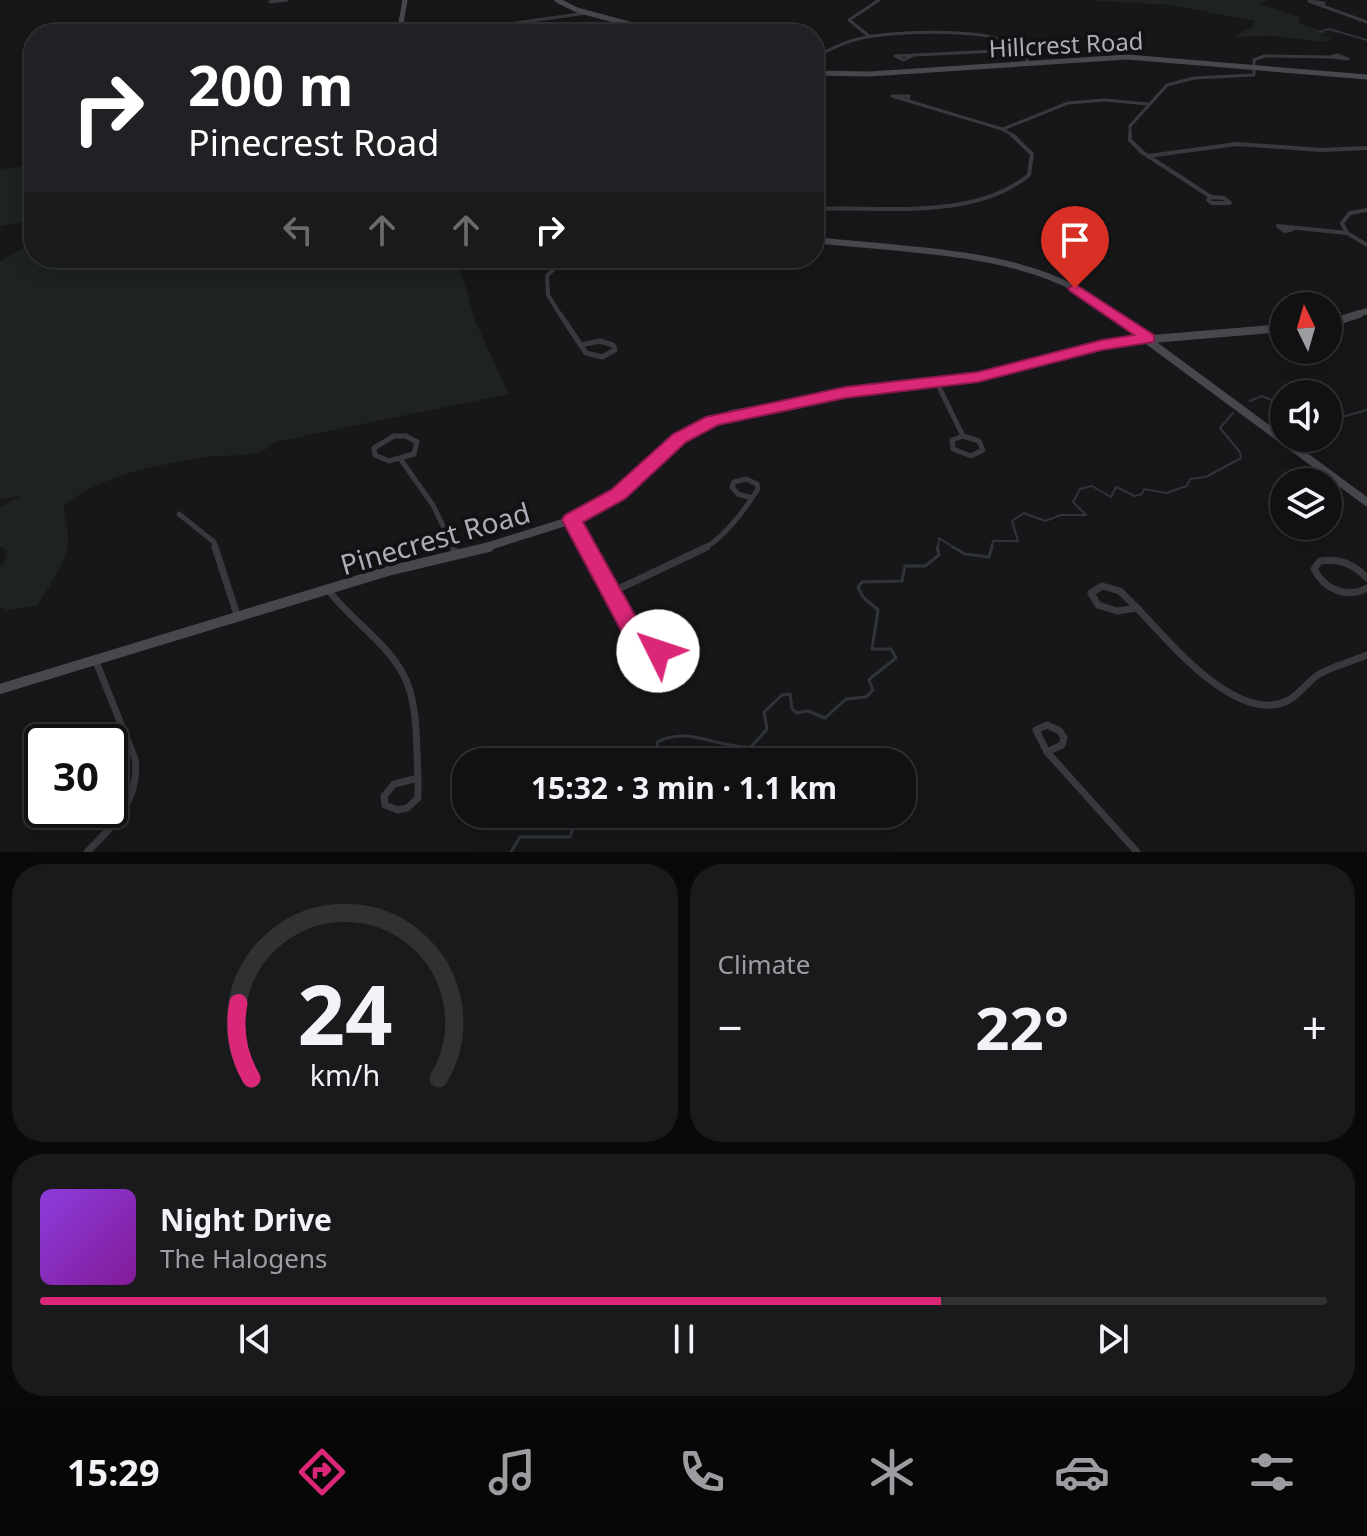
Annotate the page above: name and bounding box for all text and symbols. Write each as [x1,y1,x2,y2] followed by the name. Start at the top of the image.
[988,23,1144,65] street label: Hillcrest Road
[188,46,353,122] text: 200 m
[56,56,160,160] icon: right
[188,118,439,167] text: Pinecrest Road
[1041,206,1109,288] pin
[276,208,320,252] icon: left
[360,208,404,252] icon: ahead
[444,208,488,252] icon: ahead
[528,208,572,252] icon: right
[1053,218,1097,262] icon: arrive
[1270,292,1342,364] north arrow
[1270,292,1342,540] map controls
[1270,380,1342,452] button: sound
[1270,468,1342,540] button: layers
[336,493,534,583] street label: Pinecrest Road
[616,609,700,693] position arrow
[24,724,128,828] speed limit sign: 30
[531,767,837,808] text: 15:32 · 3 min · 1.1 km
[718,946,810,982] text: Climate
[297,956,392,1069] text: 24
[975,986,1069,1068] text: 22°
[718,997,743,1057] text: −
[1302,997,1327,1057] text: +
[310,1055,380,1094] text: km/h
[160,1199,332,1240] text: Night Drive
[160,1240,327,1276] text: The Halogens
[233,1317,277,1361] icon: previous
[662,1317,706,1361] icon: pause
[1091,1317,1135,1361] icon: next
[294,1444,350,1500] icon: directions
[484,1444,540,1500] icon: music
[674,1444,730,1500] icon: phone
[864,1444,920,1500] icon: climate
[1054,1444,1110,1500] icon: car
[1244,1444,1300,1500] icon: filters
[67,1448,160,1497] text: 15:29

